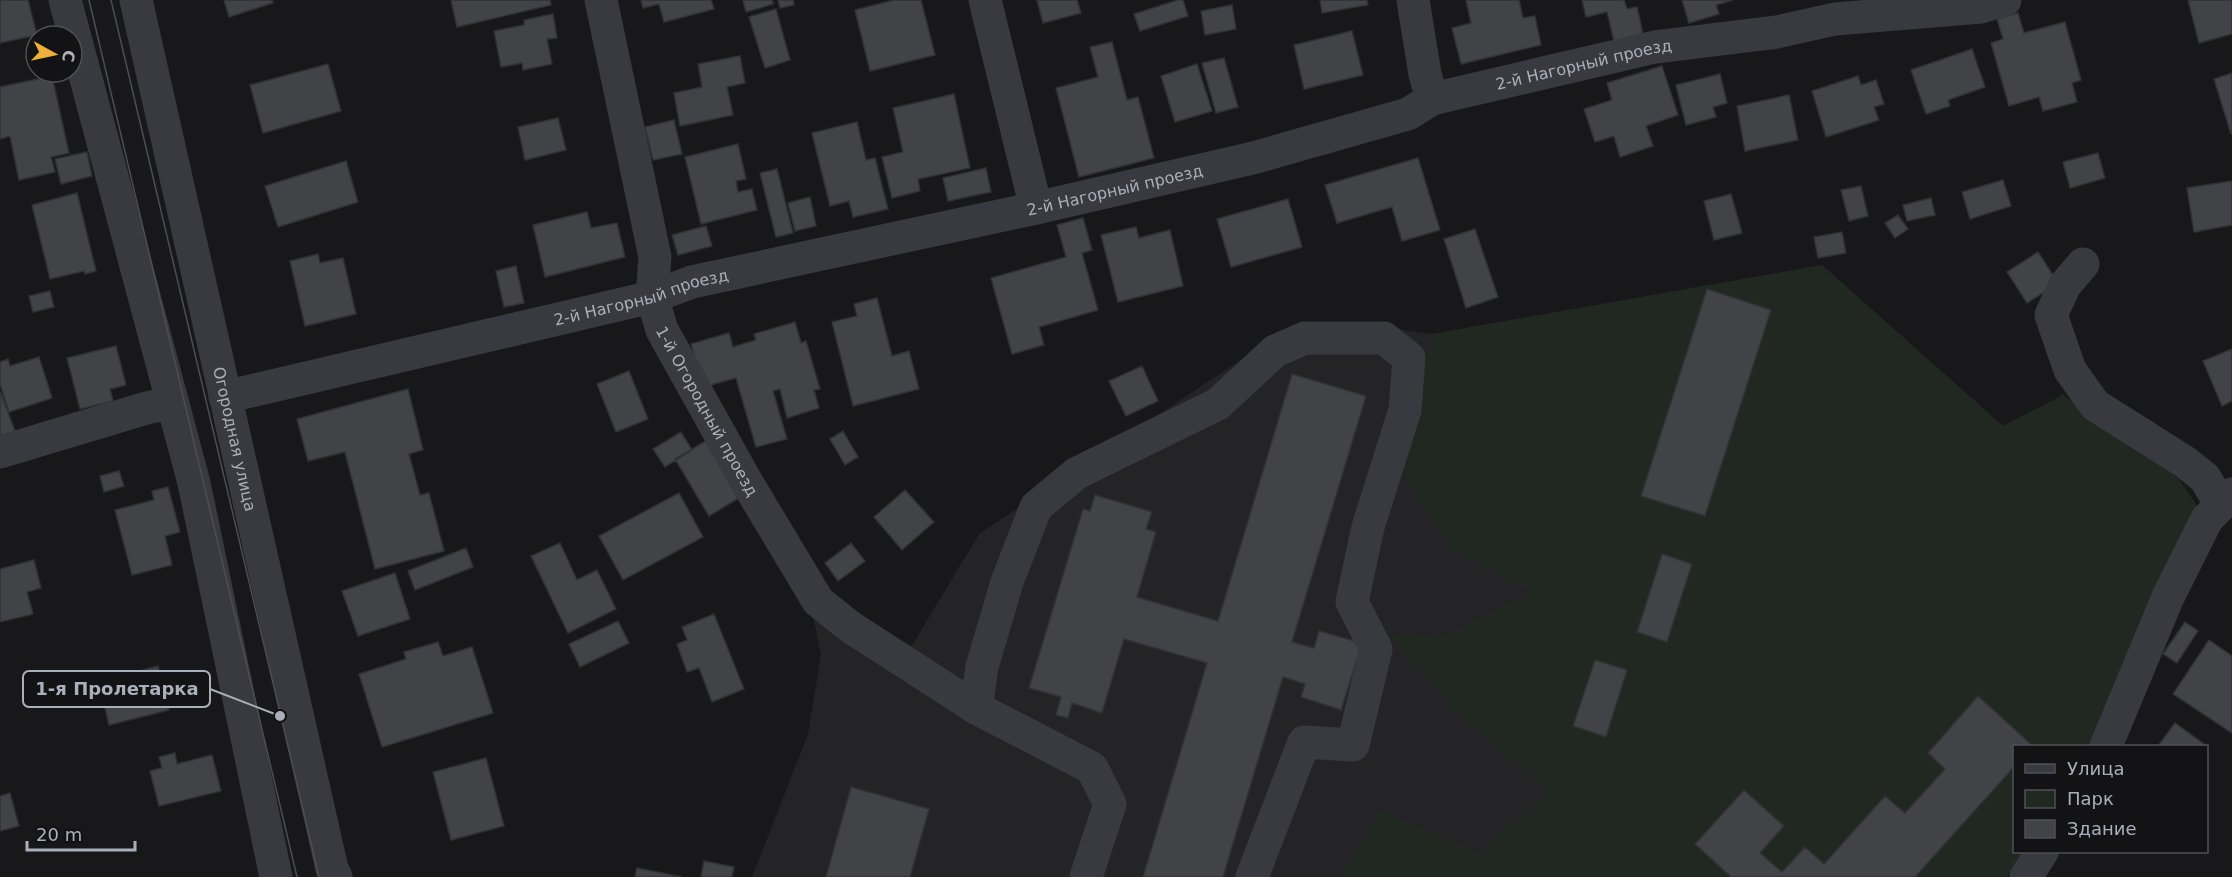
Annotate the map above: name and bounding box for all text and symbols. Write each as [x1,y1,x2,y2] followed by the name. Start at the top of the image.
[24,24,84,84] north arrow
[1494,36,1673,94] street label: 2-й Нагорный проезд
[58,49,79,63] text: С
[1025,161,1205,220] street label: 2-й Нагорный проезд
[552,265,730,330] street label: 2-й Нагорный проезд
[652,323,762,500] street label: 1-й Огородный проезд
[209,365,260,513] street label: Огородная улица
[23,671,210,707] callout: 1-я Пролетарка
[35,678,199,699] text: 1-я Пролетарка
[2013,745,2208,853] legend
[2067,758,2124,779] text: Улица
[2067,788,2114,809] text: Парк
[27,814,135,852] scale bar
[2067,818,2137,839] text: Здание
[36,824,82,845] text: 20 m

